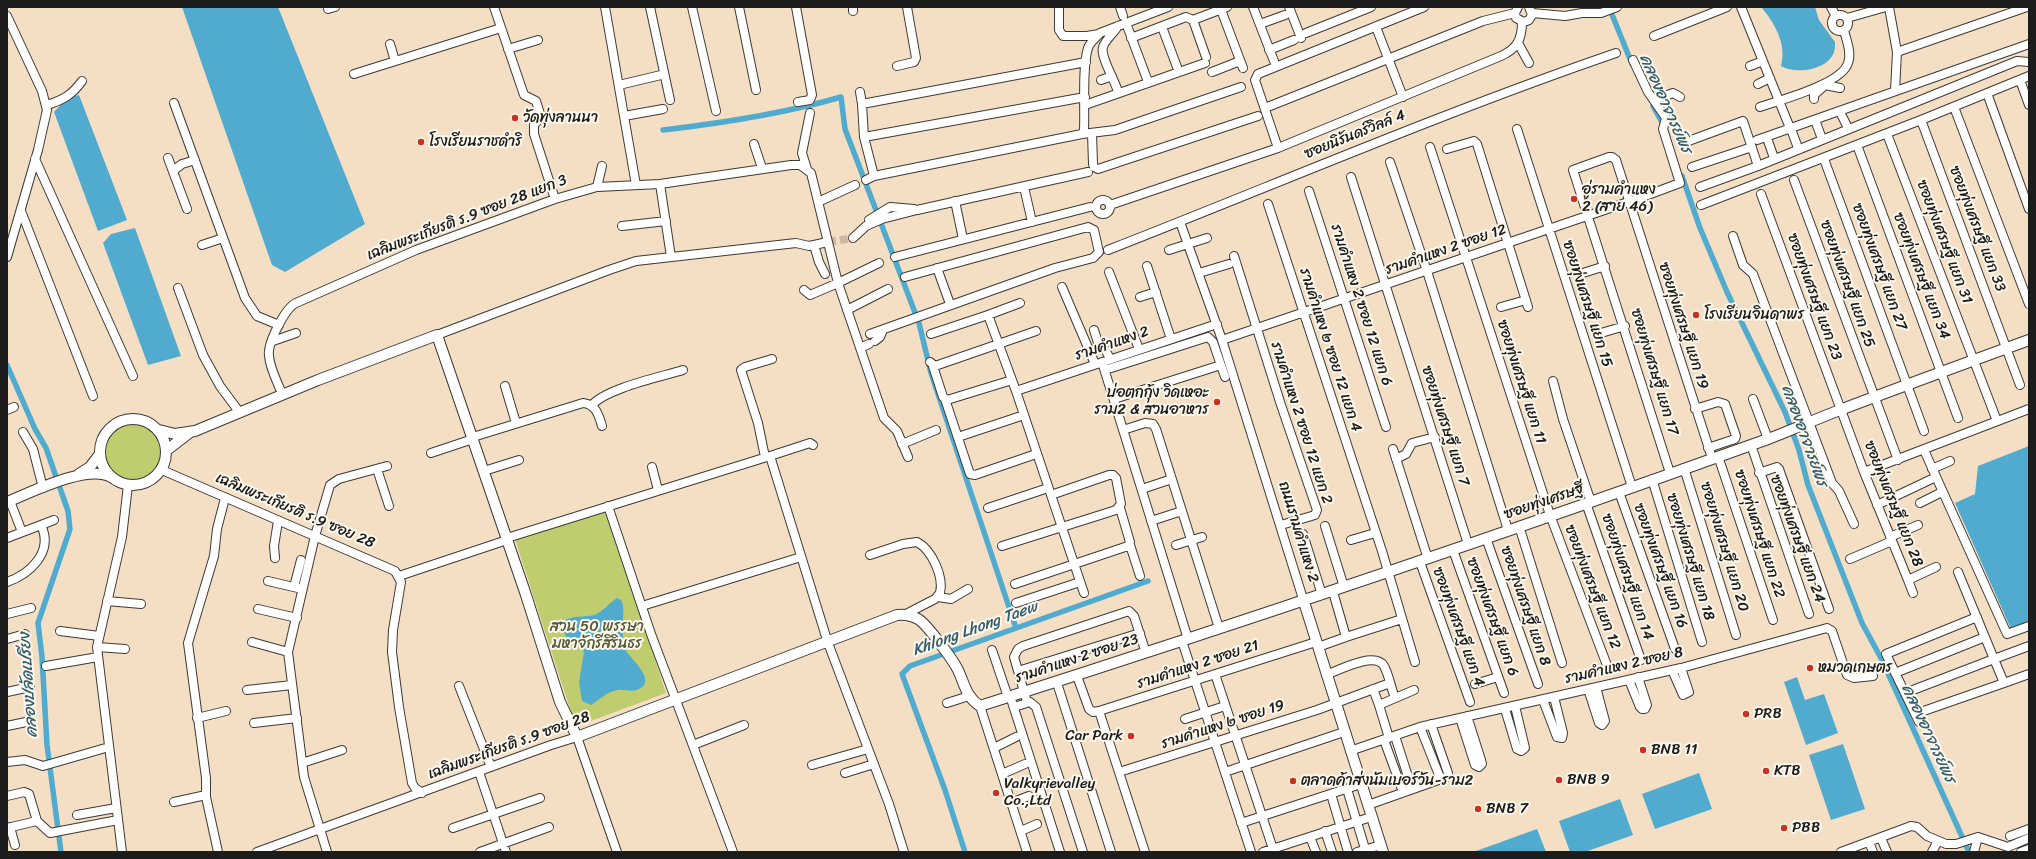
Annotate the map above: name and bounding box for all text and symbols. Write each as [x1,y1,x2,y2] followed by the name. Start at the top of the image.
[1635,51,1695,157] water label: คลองอาจารย์พร
[1302,107,1408,163] street label: ซอยนิรันดร์วิลล์ 4
[523,109,598,127] place label: วัดทุ่งลานนา
[510,113,520,123] marker: วัดทุ่งลานนา
[429,133,522,151] place label: โรงเรียนราชดำริ
[416,137,426,147] marker: โรงเรียนราชดำริ
[1945,164,2009,294] street label: ซอยทุ่งเศรษฐี แยก 33
[364,171,570,265] street label: เฉลิมพระเกียรติ ร.9 ซอย 28 แยก 3
[1912,178,1976,306] street label: ซอยทุ่งเศรษฐี แยก 31
[1582,181,1656,216] place label: อู่รามคำแหง 2 (สาย 46)
[1569,194,1579,204] marker: อู่รามคำแหง 2 (สาย 46)
[1848,201,1910,333] street label: ซอยทุ่งเศรษฐี แยก 27
[1889,210,1953,342] street label: ซอยทุ่งเศรษฐี แยก 34
[1816,218,1878,350] street label: ซอยทุ่งเศรษฐี แยก 25
[1383,221,1509,279] street label: รามคำแหง 2 ซอย 12
[1326,222,1396,388] street label: รามคำแหง 2 ซอย 12 แยก 6
[1783,231,1845,363] street label: ซอยทุ่งเศรษฐี แยก 23
[1558,238,1616,370] street label: ซอยทุ่งเศรษฐี แยก 15
[1654,260,1712,392] street label: ซอยทุ่งเศรษฐี แยก 19
[1295,266,1365,434] street label: รามคำแหง ๒ ซอย 12 แยก 4
[1704,306,1804,324] place label: โรงเรียนจินดาพร
[1626,307,1682,437] street label: ซอยทุ่งเศรษฐี แยก 17
[1691,310,1701,320] marker: โรงเรียนจินดาพร
[1492,318,1550,446] street label: ซอยทุ่งเศรษฐี แยก 11
[1073,323,1151,365] street label: รามคำแหง 2
[1266,340,1336,506] street label: รามคำแหง 2 ซอย 12 แยก 2
[1417,364,1473,488] street label: ซอยทุ่งเศรษฐี แยก 7
[1777,383,1831,489] water label: คลองอาจารย์พร
[1094,384,1209,419] place label: บ่อตกกุ้ง วิดเหอะ ราม2 & สวนอาหาร
[1212,397,1222,407] marker: บ่อตกกุ้ง วิดเหอะ ราม2 & สวนอาหาร
[1860,438,1926,570] street label: ซอยทุ่งเศรษฐี แยก 28
[1730,468,1788,600] street label: ซอยทุ่งเศรษฐี แยก 22
[213,469,377,553] street label: เฉลิมพระเกียรติ ร.9 ซอย 28
[1766,473,1828,605] street label: ซอยทุ่งเศรษฐี แยก 24
[1274,479,1322,585] street label: ถนนรามคำแหง 2
[1502,480,1586,524] street label: ซอยทุ่งเศรษฐี
[1696,480,1752,614] street label: ซอยทุ่งเศรษฐี แยก 20
[1662,491,1718,623] street label: ซอยทุ่งเศรษฐี แยก 18
[1629,501,1691,631] street label: ซอยทุ่งเศรษฐี แยก 16
[1597,512,1657,642] street label: ซอยทุ่งเศรษฐี แยก 14
[1560,522,1624,652] street label: ซอยทุ่งเศรษฐี แยก 12
[1496,544,1554,668] street label: ซอยทุ่งเศรษฐี แยก 8
[1462,555,1522,679] street label: ซอยทุ่งเศรษฐี แยก 6
[1428,565,1488,689] street label: ซอยทุ่งเศรษฐี แยก 4
[910,598,1040,660] water label: Khlong Lhong Taew
[550,618,644,653] park label: สวน 50 พรรษา มหาจักรีสิรินธร
[1013,631,1141,687] street label: รามคำแหง 2 ซอย 23
[16,632,42,738] water label: คลองปลัดเปรียง
[1135,637,1261,693] street label: รามคำแหง 2 ซอย 21
[1563,644,1685,688] street label: รามคำแหง 2 ซอย 8
[1818,659,1892,677] place label: หมวดเกษตร
[1805,663,1815,673] marker: หมวดเกษตร
[1897,682,1959,786] water label: คลองอาจารย์พร
[1159,697,1287,753] street label: รามคำแหง ๒ ซอย 19
[1754,705,1782,723] place label: PRB
[426,708,592,784] street label: เฉลิมพระเกียรติ ร.9 ซอย 28
[1741,709,1751,719] marker: PRB
[1065,727,1123,745] place label: Car Park
[1126,731,1136,741] marker: Car Park
[1651,741,1697,759] place label: BNB 11
[1638,745,1648,755] marker: BNB 11
[1774,762,1801,780] place label: KTB
[1761,766,1771,776] marker: KTB
[1567,771,1610,789] place label: BNB 9
[1301,772,1473,790] place label: ตลาดค้าส่งนัมเบอร์วัน-ราม2
[1004,775,1095,810] place label: Valkyrievalley Co.,Ltd
[1554,775,1564,785] marker: BNB 9
[1288,776,1298,786] marker: ตลาดค้าส่งนัมเบอร์วัน-ราม2
[991,788,1001,798] marker: Valkyrievalley Co.,Ltd
[1486,800,1528,818] place label: BNB 7
[1473,804,1483,814] marker: BNB 7
[1792,819,1820,837] place label: PBB
[1779,823,1789,833] marker: PBB

